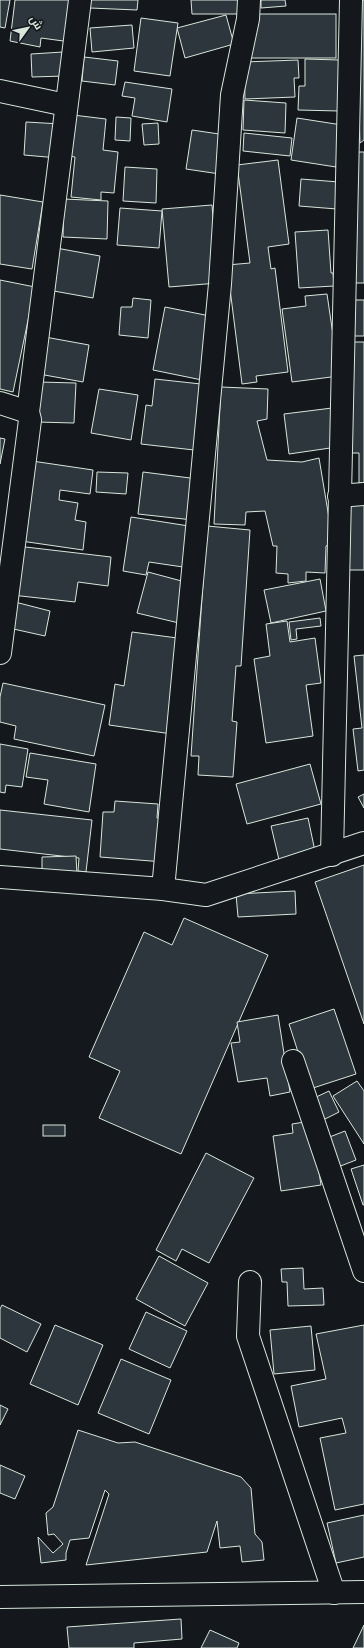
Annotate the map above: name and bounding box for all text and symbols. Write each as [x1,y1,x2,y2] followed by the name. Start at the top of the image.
[8,8,48,48] north arrow
[27,13,46,32] text: ش

